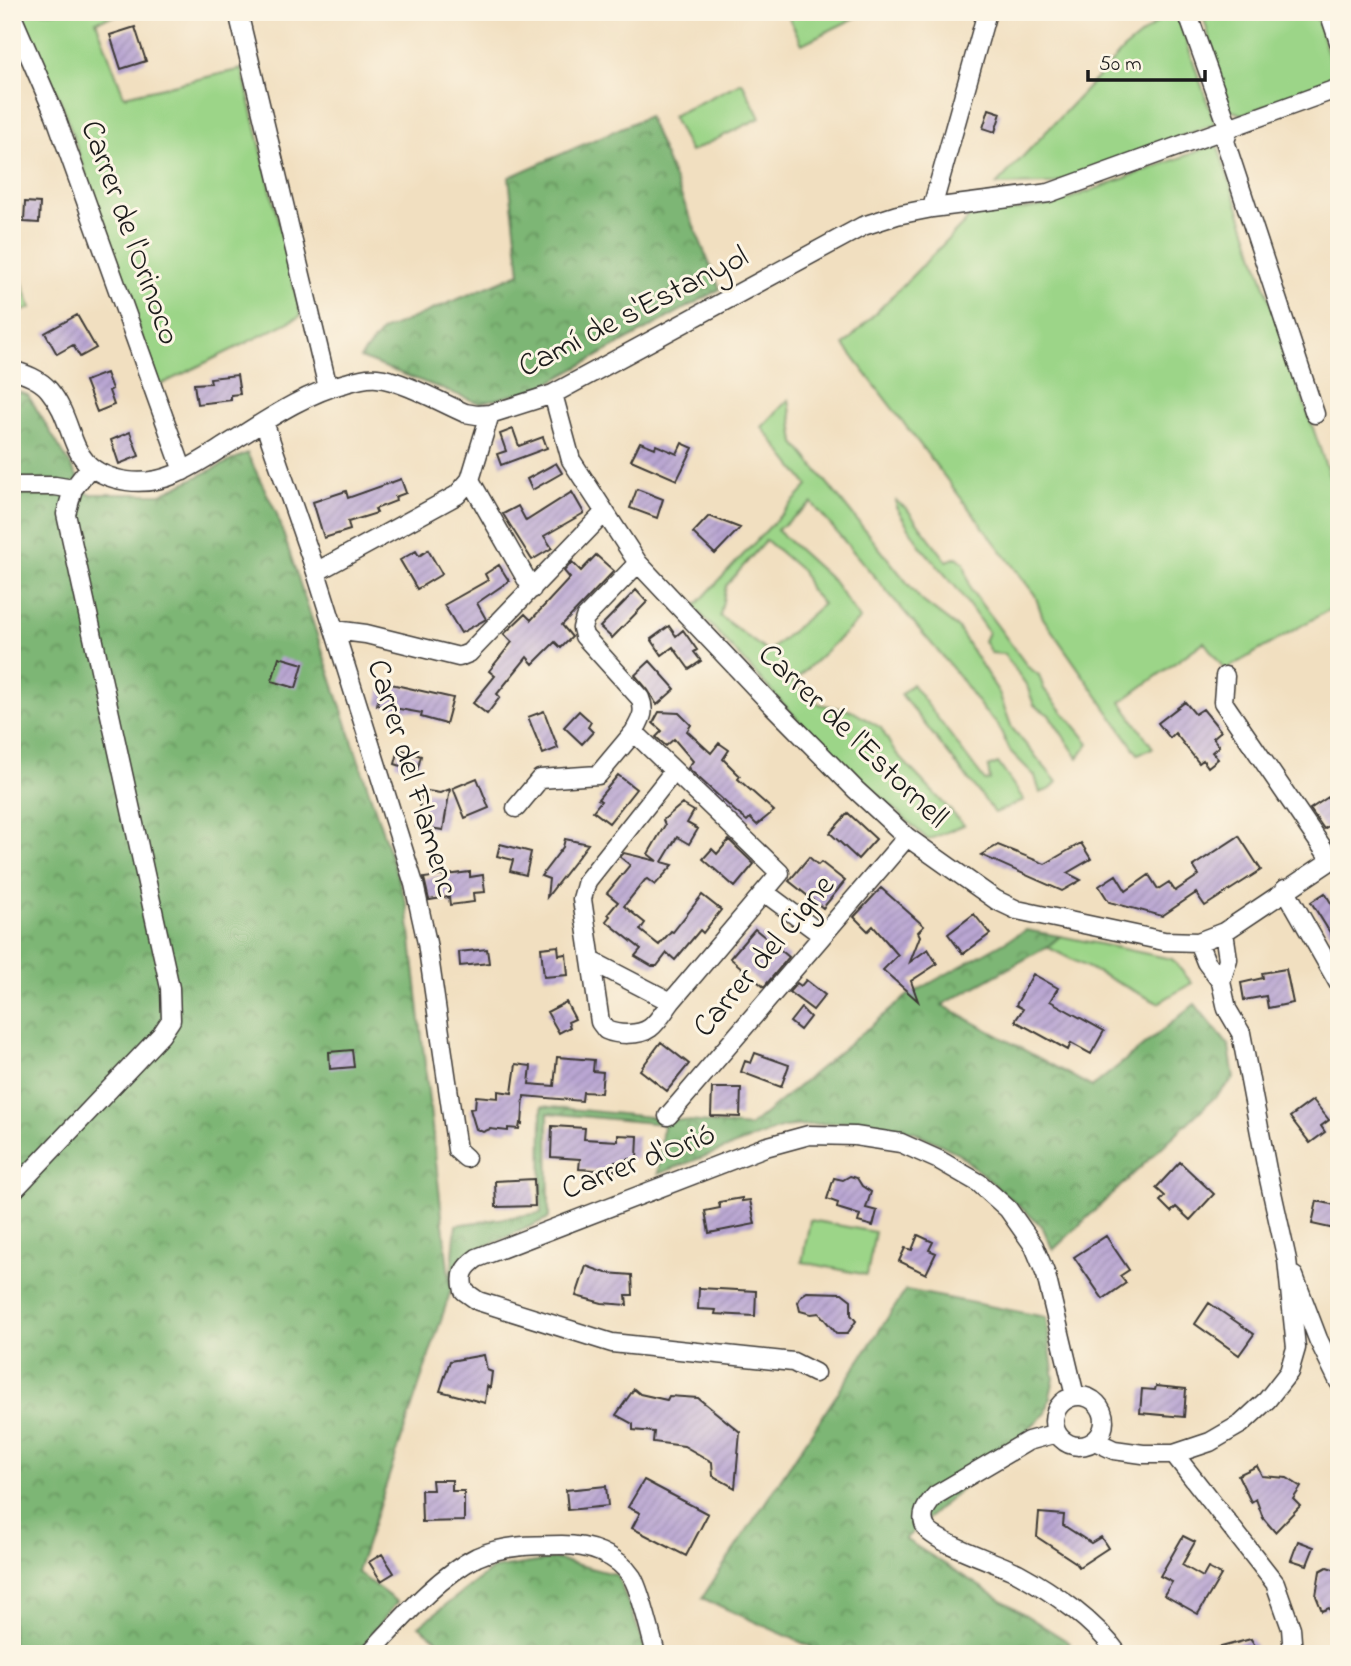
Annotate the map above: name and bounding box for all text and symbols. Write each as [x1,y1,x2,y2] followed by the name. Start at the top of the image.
[1088,38,1206,82] scale bar
[1099,50,1142,80] text: 50 m
[67,114,191,352] street label: Carrer de l'Orinoco
[511,235,757,391] street label: Camí de s'Estanyol
[746,633,958,841] street label: Carrer de l'Estornell
[353,654,470,903] street label: Carrer del Flamenc
[683,865,848,1049] street label: Carrer del Cigne
[555,1112,723,1214] street label: Carrer d'Orió

